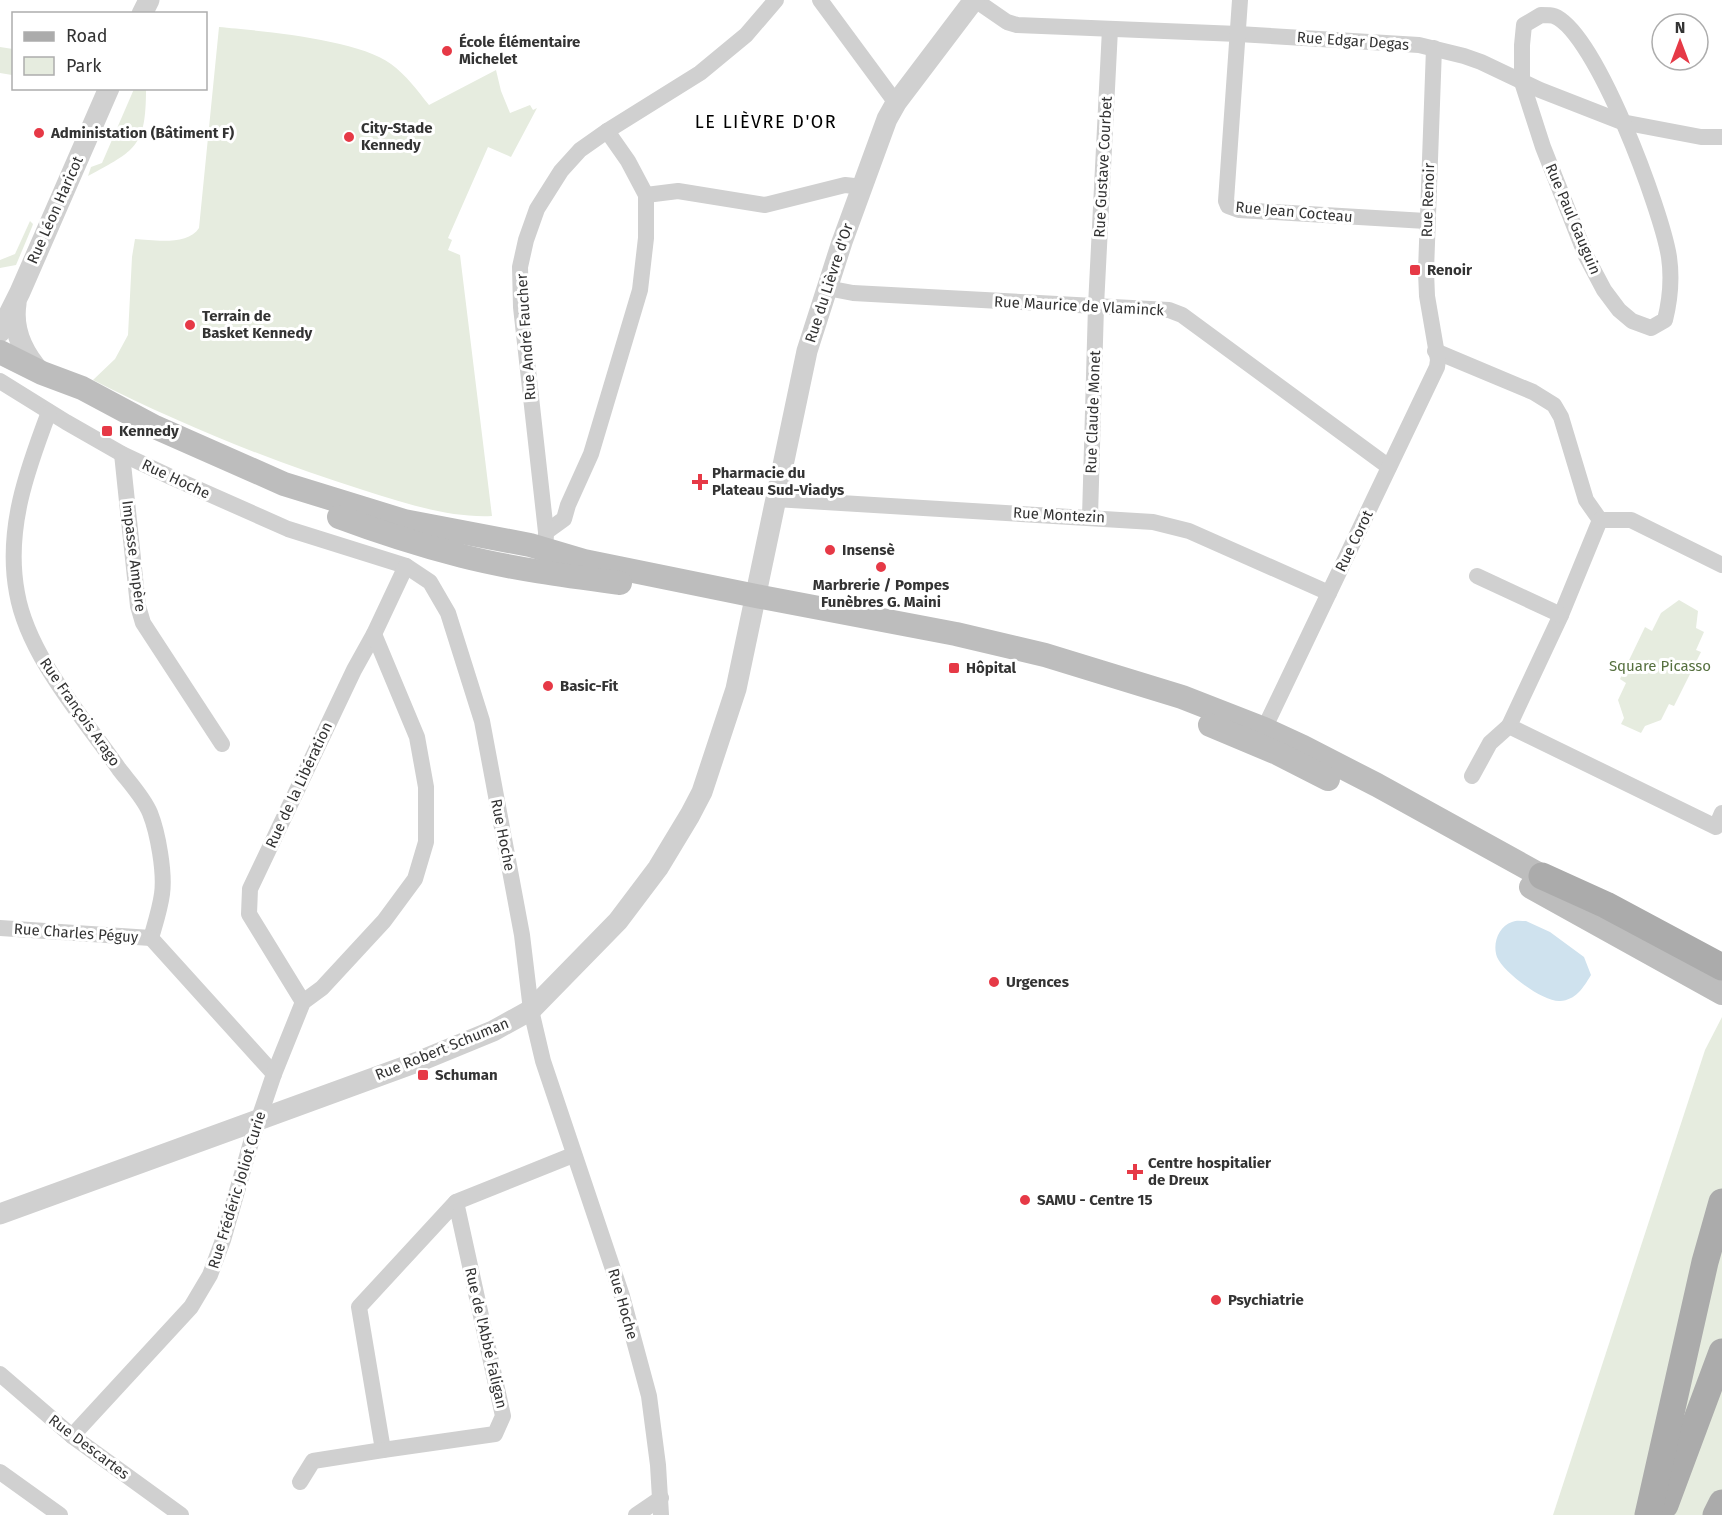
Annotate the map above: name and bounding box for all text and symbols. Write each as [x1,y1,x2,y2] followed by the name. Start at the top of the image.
[12,12,207,90] legend
[1650,12,1710,72] north arrow
[1675,18,1685,37] text: N
[66,25,108,47] text: Road
[1296,28,1410,54] street label: Rue Edgar Degas
[459,33,580,68] place label: École Élémentaire Michelet
[440,44,454,58] marker: École Élémentaire Michelet
[66,55,102,77] text: Park
[1090,95,1116,238] street label: Rue Gustave Courbet
[695,110,837,133] district label: LE LIÈVRE D'OR
[361,119,432,154] place label: City-Stade Kennedy
[50,124,234,142] place label: Administation (Bâtiment F)
[32,126,46,140] marker: Administation (Bâtiment F)
[342,130,356,144] marker: City-Stade Kennedy
[23,153,87,267] street label: Rue Léon Haricot
[1541,161,1605,277] street label: Rue Paul Gauguin
[1418,162,1438,238] street label: Rue Renoir
[1235,198,1353,226] street label: Rue Jean Cocteau
[801,221,857,345] street label: Rue du Lièvre d'Or
[1427,261,1473,279] place label: Renoir
[1408,263,1422,277] marker: Renoir
[513,273,539,401] street label: Rue André Faucher
[994,293,1165,319] street label: Rue Maurice de Vlaminck
[202,307,312,342] place label: Terrain de Basket Kennedy
[183,318,197,332] marker: Terrain de Basket Kennedy
[1082,349,1104,474] street label: Rue Claude Monet
[119,422,179,440] place label: Kennedy
[100,424,114,438] marker: Kennedy
[139,455,213,503] street label: Rue Hoche
[712,464,844,499] place label: Pharmacie du Plateau Sud-Viadys
[693,475,707,489] marker: Pharmacie du Plateau Sud-Viadys
[118,499,150,613] street label: Impasse Ampère
[1013,504,1105,526] street label: Rue Montezin
[1331,507,1377,575] street label: Rue Corot
[842,541,895,559] place label: Insensè
[823,543,837,557] marker: Insensè
[874,560,888,574] marker: Marbrerie / Pompes Funèbres G. Maini
[813,576,949,611] place label: Marbrerie / Pompes Funèbres G. Maini
[36,654,124,770] street label: Rue François Arago
[1609,657,1711,675] park label: Square Picasso
[966,659,1017,677] place label: Hôpital
[947,661,961,675] marker: Hôpital
[560,677,619,695] place label: Basic-Fit
[541,679,555,693] marker: Basic-Fit
[262,719,336,851] street label: Rue de la Libération
[487,797,519,873] street label: Rue Hoche
[13,920,139,946] street label: Rue Charles Péguy
[1006,973,1069,991] place label: Urgences
[987,975,1001,989] marker: Urgences
[373,1014,511,1084] street label: Rue Robert Schuman
[435,1066,498,1084] place label: Schuman
[416,1068,430,1082] marker: Schuman
[204,1109,270,1271] street label: Rue Frédéric Joliot Curie
[1148,1154,1272,1189] place label: Centre hospitalier de Dreux
[1126,1163,1144,1181] marker: Centre hospitalier de Dreux
[1037,1191,1153,1209] place label: SAMU - Centre 15
[1018,1193,1032,1207] marker: SAMU - Centre 15
[461,1266,511,1410] street label: Rue de l'Abbé Faligan
[604,1266,642,1342] street label: Rue Hoche
[1228,1291,1304,1309] place label: Psychiatrie
[1209,1293,1223,1307] marker: Psychiatrie
[45,1411,133,1483] street label: Rue Descartes

